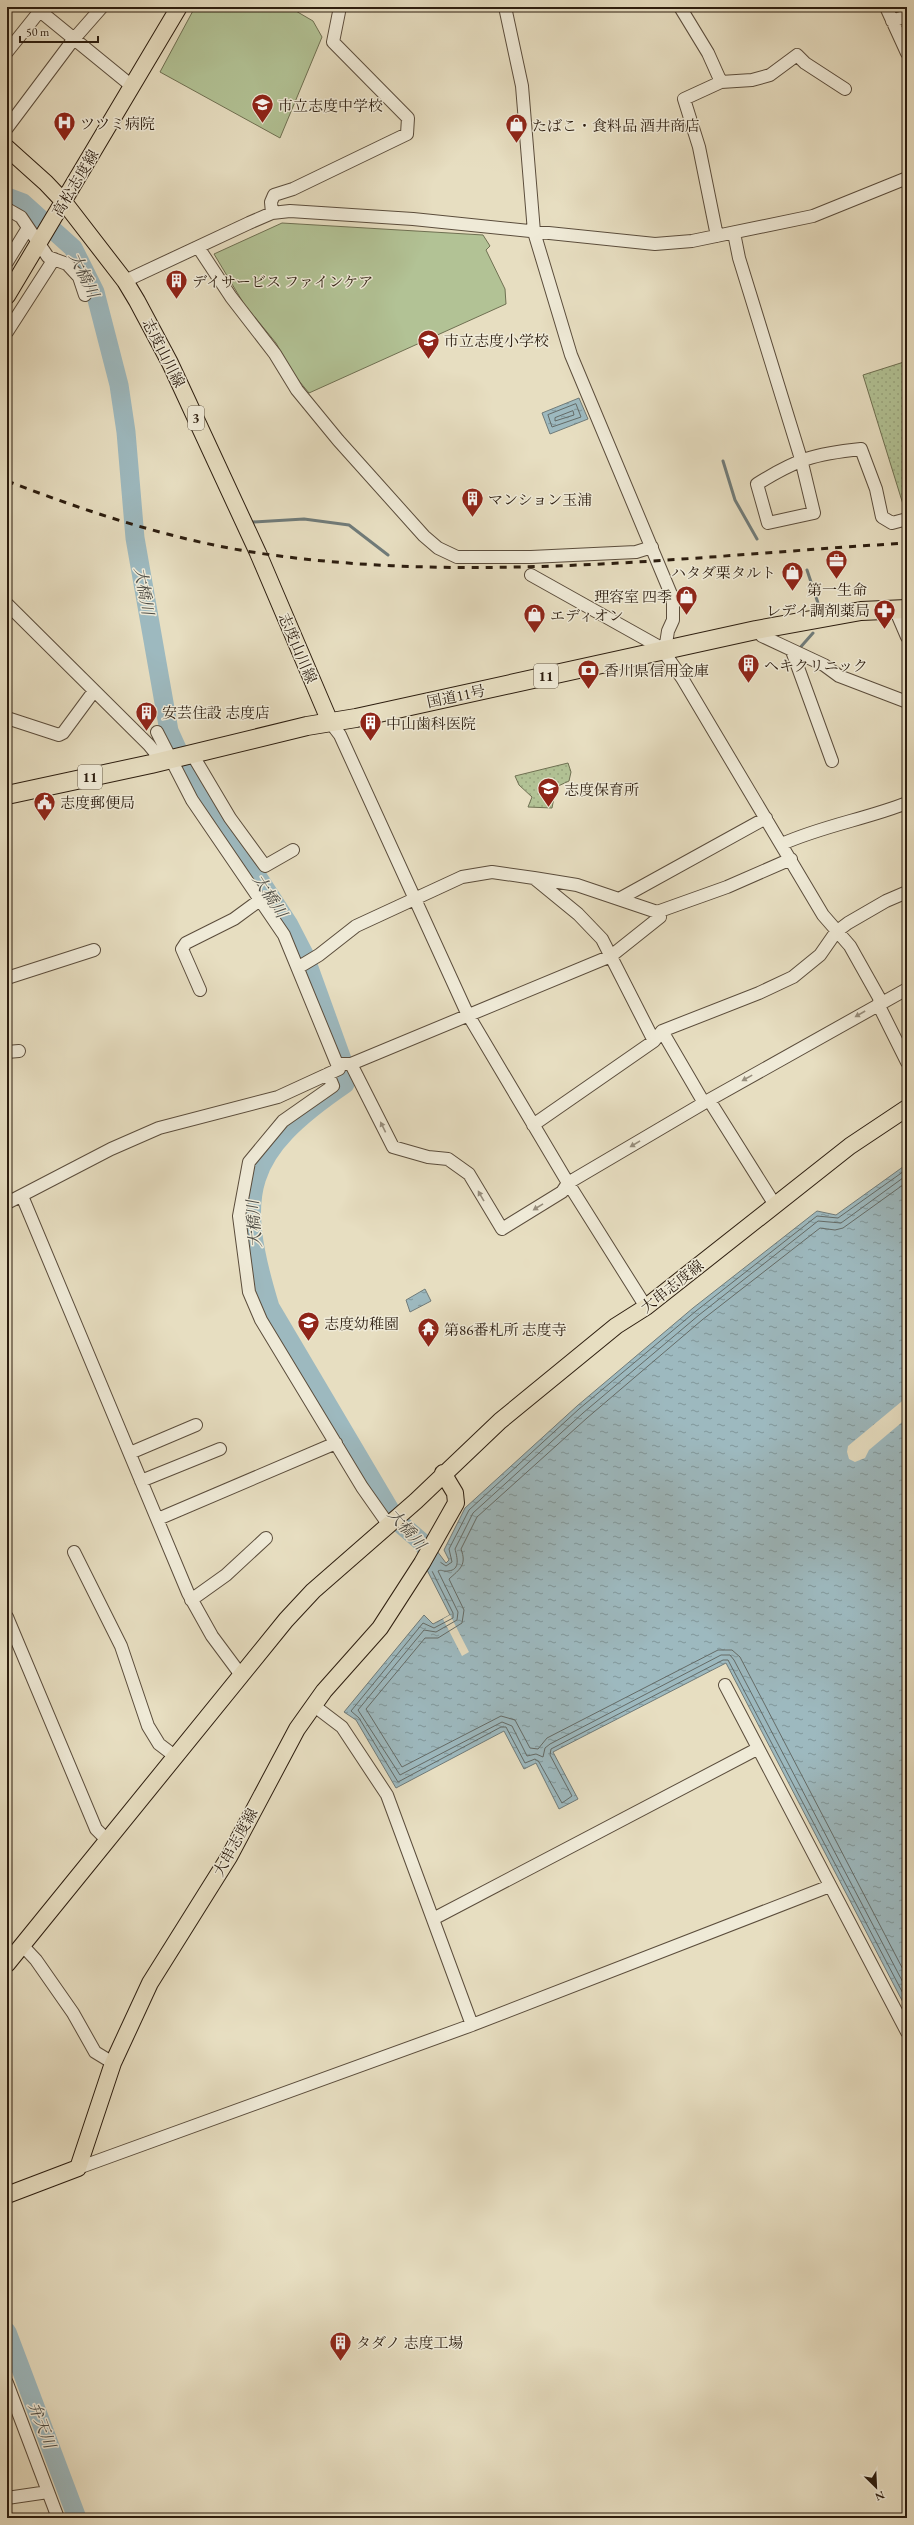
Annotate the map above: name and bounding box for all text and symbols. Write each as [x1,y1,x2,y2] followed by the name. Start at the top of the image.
[20,18,98,44] scale bar
[26,24,50,40] text: 50 m
[249,92,275,125] school or university icon: 市立志度中学校
[278,96,383,115] place label: 市立志度中学校
[51,110,77,143] hospital icon: ツツミ病院
[503,112,529,145] shop icon: たばこ・食料品 酒井商店
[80,114,155,133] place label: ツツミ病院
[532,116,700,135] place label: たばこ・食料品 酒井商店
[48,146,102,220] street label: 高松志度線
[64,249,105,303] water label: 大橋川
[164,268,190,301] building icon: デイサービス ファインケア
[192,272,373,291] place label: デイサービス ファインケア
[139,315,189,391] street label: 志度山川線
[415,327,441,360] school or university icon: 市立志度小学校
[444,331,549,350] place label: 市立志度小学校
[188,406,204,430] road number: 3
[459,486,485,519] building icon: マンション玉浦
[488,490,592,509] place label: マンション玉浦
[824,547,850,580] office icon: 第一生命
[779,559,805,592] shop icon: ハタダ栗タルト
[671,563,776,582] place label: ハタダ栗タルト
[129,566,159,618] water label: 大橋川
[807,580,867,599] place label: 第一生命
[674,583,700,616] shop icon: 理容室 四季
[594,587,672,606] place label: 理容室 四季
[872,597,898,630] pharmacy icon: レデイ調剤薬局
[766,601,870,620] place label: レデイ調剤薬局
[522,602,548,635] shop icon: エディオン
[550,606,624,625] place label: エディオン
[275,610,321,686] street label: 志度山川線
[735,652,761,685] building icon: ヘキクリニック
[764,656,868,675] place label: ヘキクリニック
[575,657,601,690] bank icon: 香川県信用金庫
[604,661,709,680] place label: 香川県信用金庫
[534,664,558,688] road number: 11
[425,681,487,711] street label: 国道11号
[134,699,160,732] building icon: 安芸住設 志度店
[162,703,270,722] place label: 安芸住設 志度店
[357,710,383,743] building icon: 中山歯科医院
[386,714,476,733] place label: 中山歯科医院
[78,765,102,789] road number: 11
[535,776,561,809] school or university icon: 志度保育所
[564,780,639,799] place label: 志度保育所
[32,789,58,822] public building icon: 志度郵便局
[60,793,135,812] place label: 志度郵便局
[248,870,293,924] water label: 大橋川
[854,1011,866,1018] one-way arrow
[741,1075,753,1082] one-way arrow
[380,1121,386,1133] one-way arrow
[629,1140,641,1147] one-way arrow
[478,1190,485,1202] one-way arrow
[242,1197,266,1249] water label: 大橋川
[533,1203,543,1211] one-way arrow
[637,1255,707,1317] street label: 大串志度線
[296,1310,322,1343] school or university icon: 志度幼稚園
[324,1314,399,1333] place label: 志度幼稚園
[415,1316,441,1349] temple icon: 第86番札所 志度寺
[444,1320,566,1339] place label: 第86番札所 志度寺
[383,1504,432,1556] water label: 大橋川
[209,1805,261,1879] street label: 大串志度線
[327,2329,353,2362] building icon: タダノ 志度工場
[356,2333,464,2352] place label: タダノ 志度工場
[24,2399,61,2453] water label: 弁天川
[856,2467,896,2507] north arrow
[873,2488,887,2504] text: N

